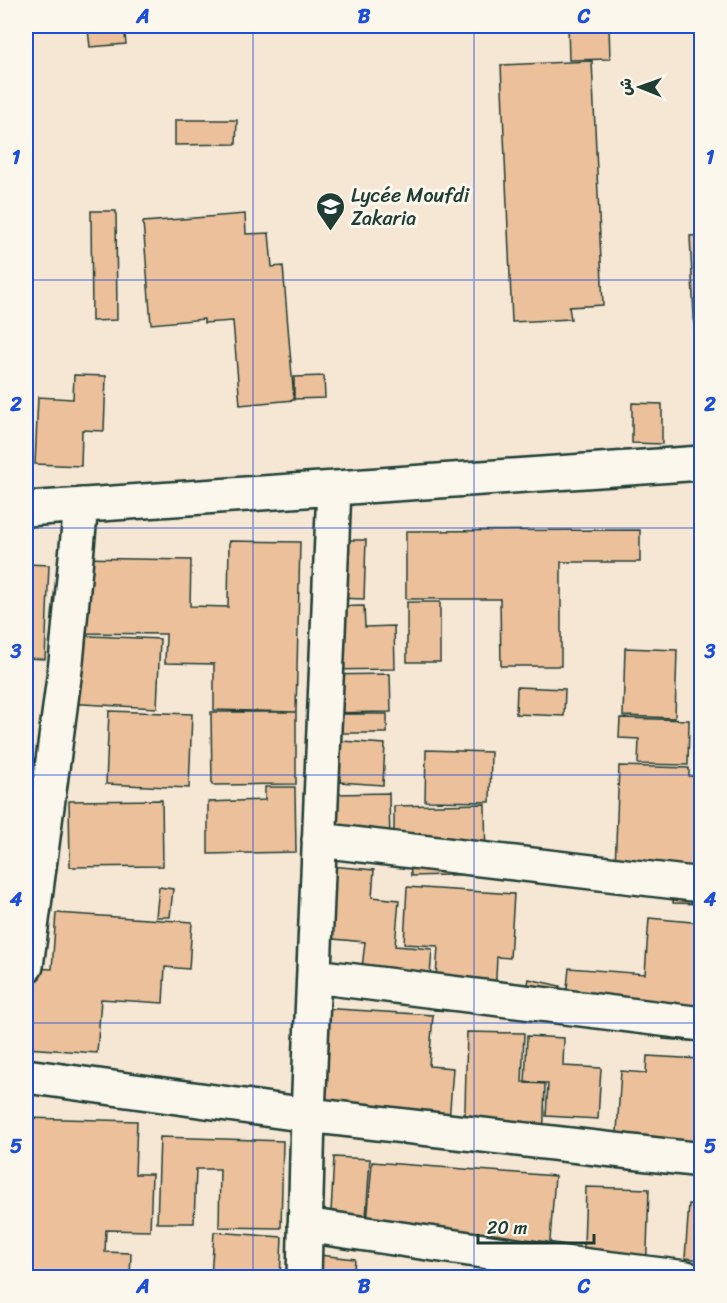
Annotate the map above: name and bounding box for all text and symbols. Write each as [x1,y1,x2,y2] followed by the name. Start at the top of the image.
[135,0,150,34] text: A
[358,0,371,34] text: B
[577,0,591,34] text: C
[610,57,670,117] north arrow
[611,78,640,96] text: ش
[12,140,21,175] text: 1
[706,140,715,175] text: 1
[351,178,471,236] place label: Lycée Moufdi Zakaria
[314,190,346,232] school or university icon: Lycée Moufdi Zakaria
[9,387,22,422] text: 2
[703,387,716,422] text: 2
[10,634,22,669] text: 3
[704,634,716,669] text: 3
[9,882,23,917] text: 4
[703,882,717,917] text: 4
[10,1129,22,1164] text: 5
[704,1129,716,1164] text: 5
[478,1207,594,1245] scale bar
[487,1212,527,1244] text: 20 m
[135,1269,150,1303] text: A
[358,1269,371,1303] text: B
[577,1269,591,1303] text: C

